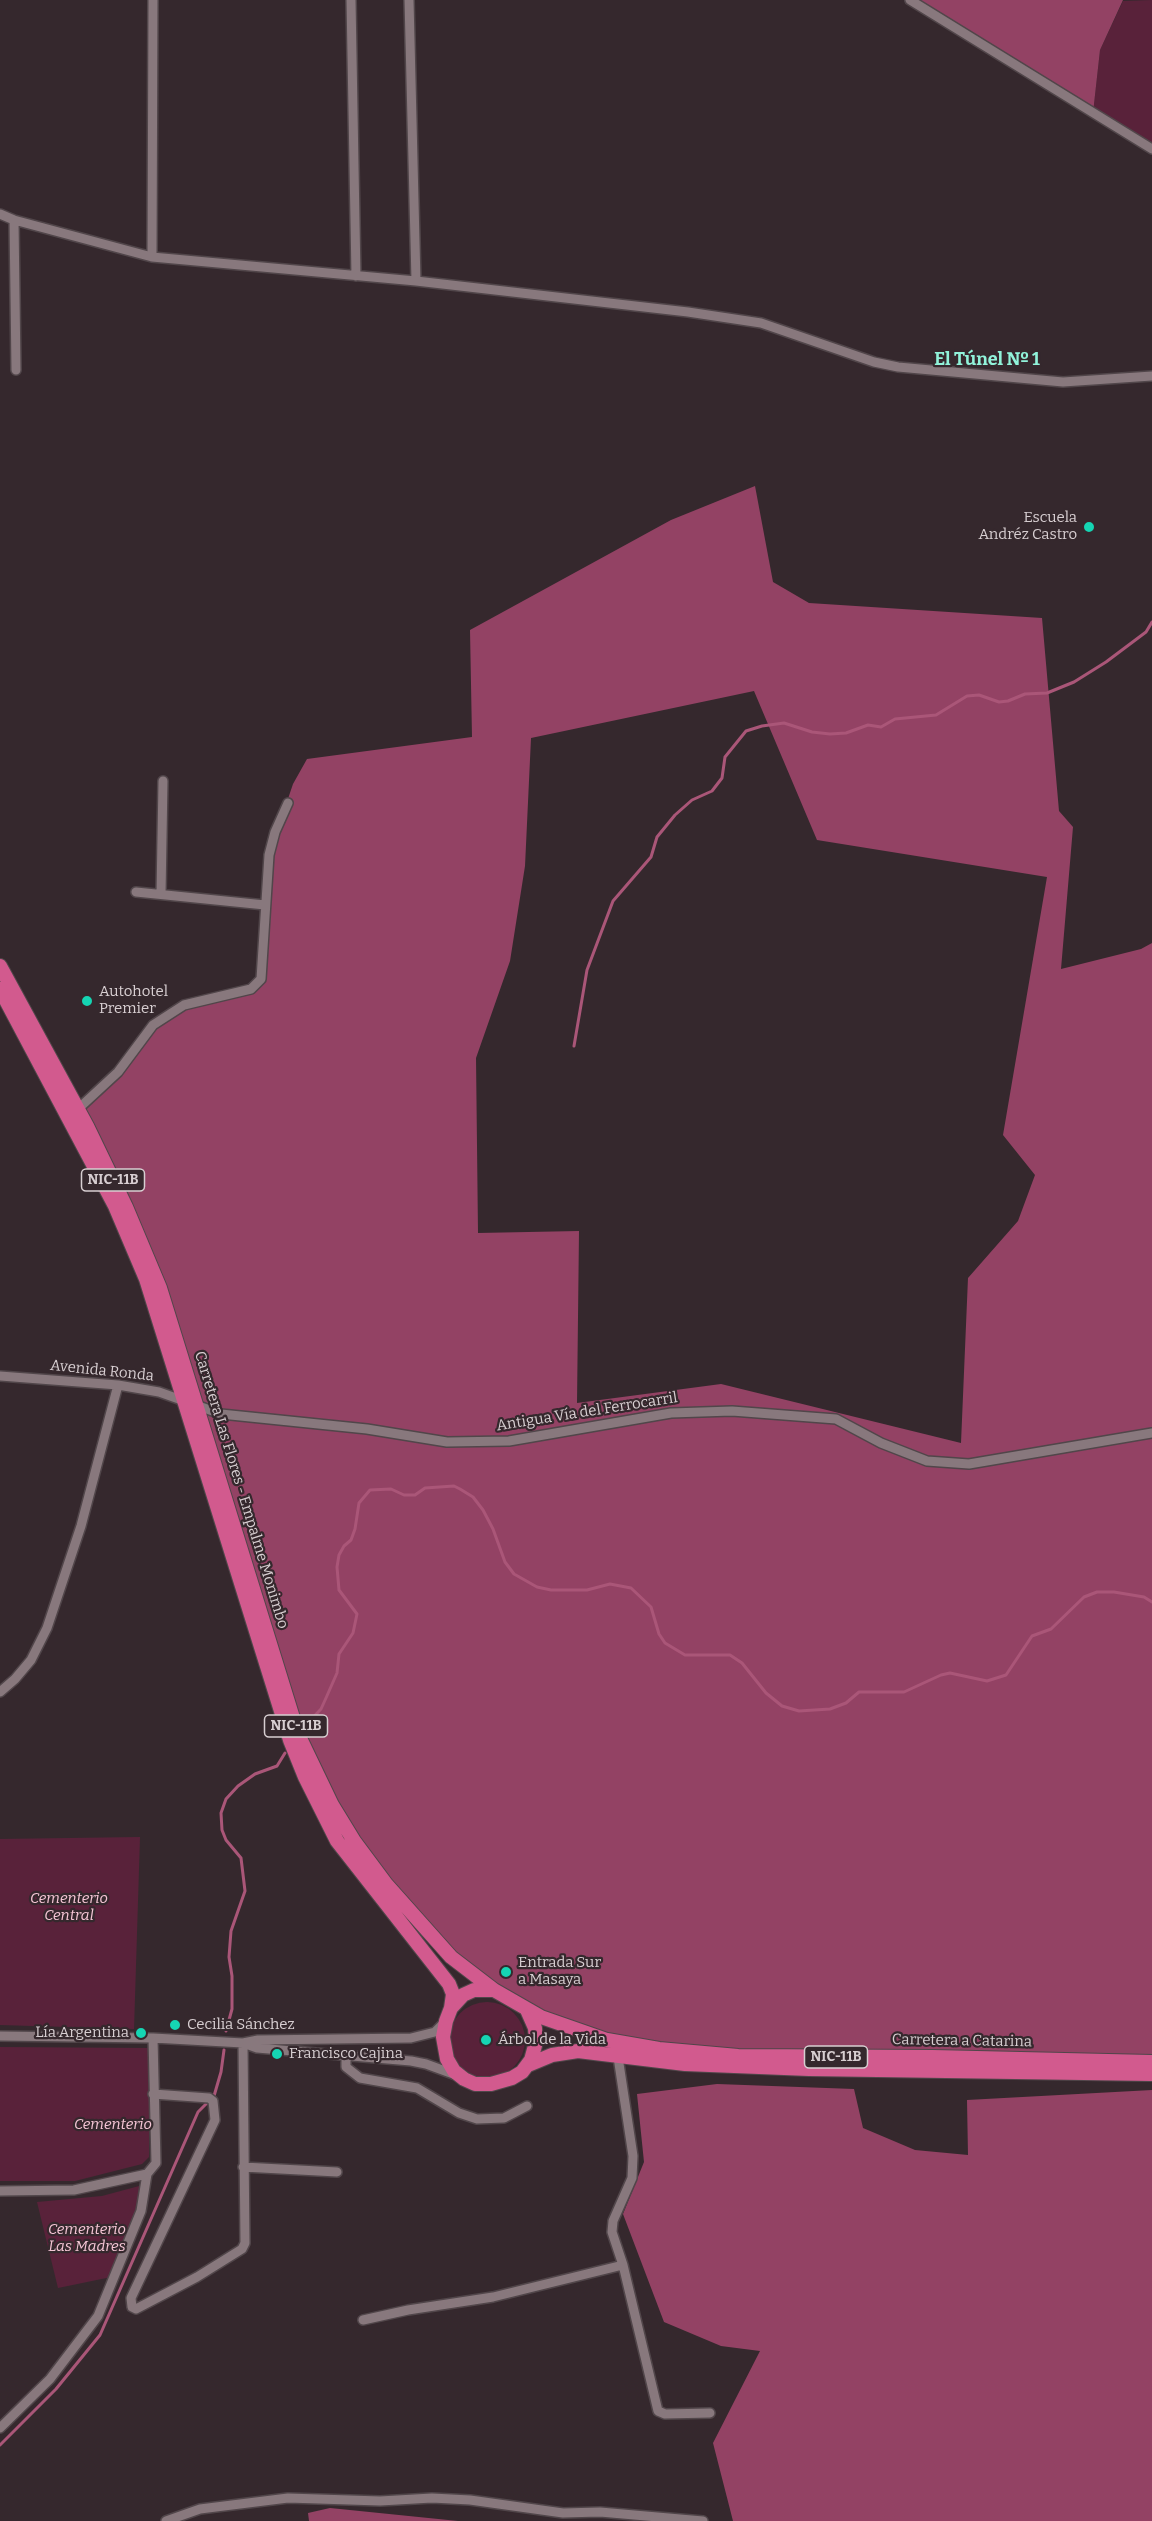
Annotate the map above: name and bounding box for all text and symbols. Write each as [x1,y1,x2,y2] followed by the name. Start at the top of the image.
[934,349,1040,371] district label: El Túnel Nº 1
[978,509,1077,544] place label: Escuela Andréz Castro
[1082,520,1096,534] marker: Escuela Andréz Castro
[99,983,168,1018] place label: Autohotel Premier
[80,994,94,1008] marker: Autohotel Premier
[82,1169,144,1191] road number: NIC-11B
[190,1349,292,1631] street label: Carretera Las Flores - Empalme Monimbo
[49,1357,155,1385] street label: Avenida Ronda
[495,1389,679,1435] street label: Antigua Vía del Ferrocarril
[264,1715,328,1737] road number: NIC-11B
[30,1890,108,1925] park label: Cementerio Central
[518,1954,601,1989] place label: Entrada Sur a Masaya
[499,1965,513,1979] marker: Entrada Sur a Masaya
[187,2016,295,2034] place label: Cecilia Sánchez
[168,2018,182,2032] marker: Cecilia Sánchez
[35,2024,129,2042] place label: Lía Argentina
[134,2026,148,2040] marker: Lía Argentina
[498,2031,606,2049] place label: Árbol de la Vida
[892,2031,1032,2051] street label: Carretera a Catarina
[479,2033,493,2047] marker: Árbol de la Vida
[289,2045,403,2063] place label: Francisco Cajina
[804,2046,868,2068] road number: NIC-11B
[270,2047,284,2061] marker: Francisco Cajina
[74,2116,152,2134] park label: Cementerio
[48,2221,126,2256] park label: Cementerio Las Madres

